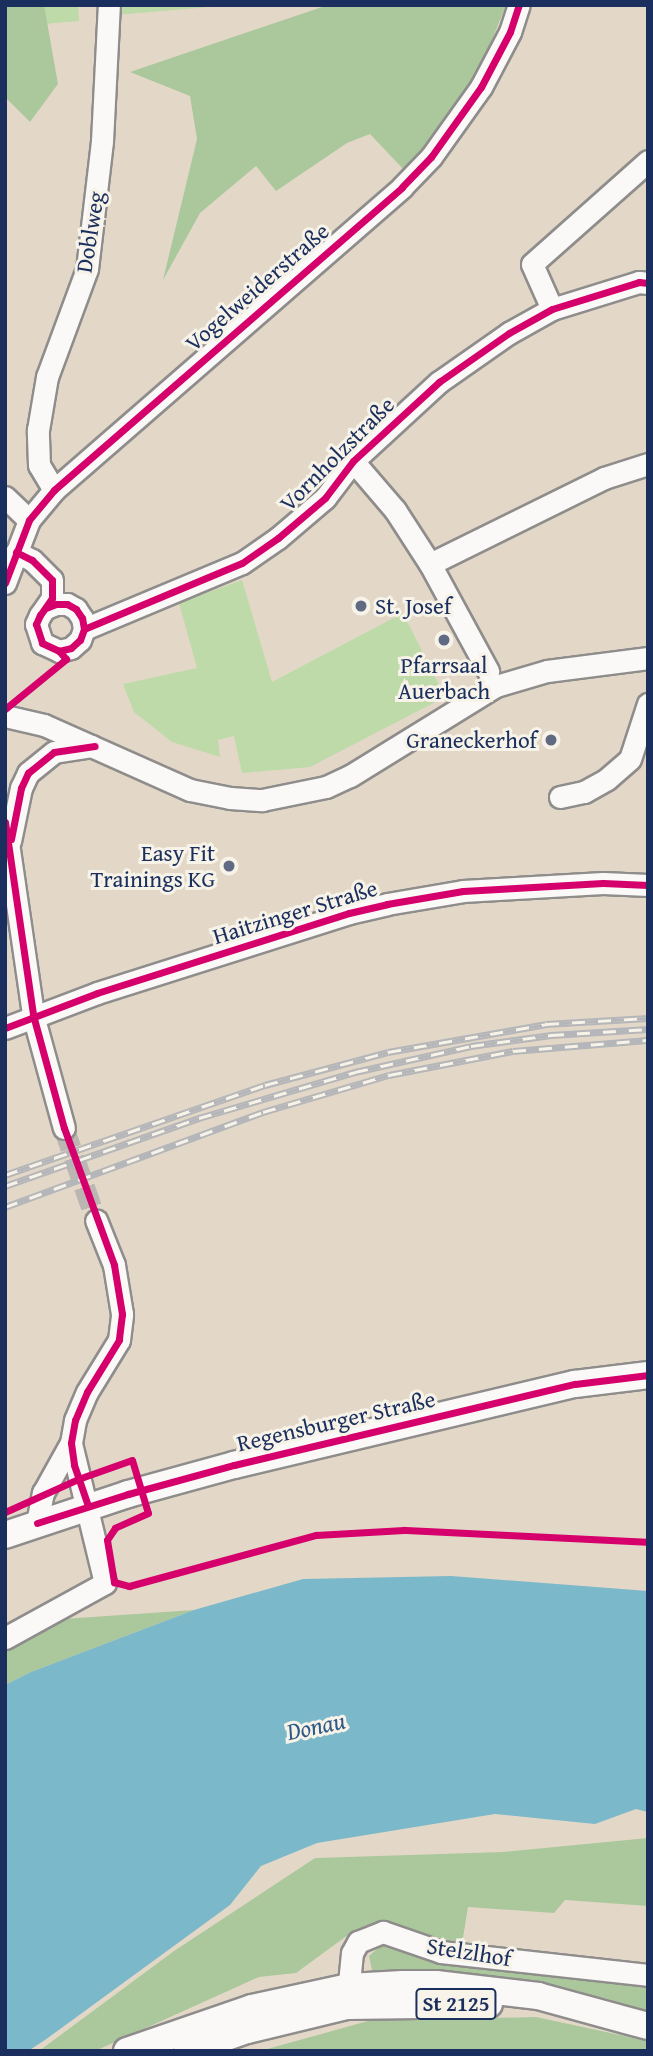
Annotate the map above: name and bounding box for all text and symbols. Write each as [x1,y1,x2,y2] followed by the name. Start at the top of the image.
[70,189,110,275] street label: Doblweg
[179,217,335,357] street label: Vogelweiderstraße
[274,391,400,517] street label: Vornholzstraße
[375,592,451,620] place label: St. Josef
[353,598,369,614] marker: St. Josef
[436,632,452,648] marker: Pfarrsaal Auerbach
[398,651,490,705] place label: Pfarrsaal Auerbach
[406,726,537,754] place label: Graneckerhof
[543,732,559,748] marker: Graneckerhof
[90,839,215,893] place label: Easy Fit Trainings KG
[221,858,237,874] marker: Easy Fit Trainings KG
[209,874,381,950] street label: Haitzinger Straße
[234,1385,438,1457] street label: Regensburger Straße
[284,1706,348,1746] water label: Donau
[425,1932,513,1972] street label: Stelzlhof
[414,1986,498,2022] road number: St 2125

